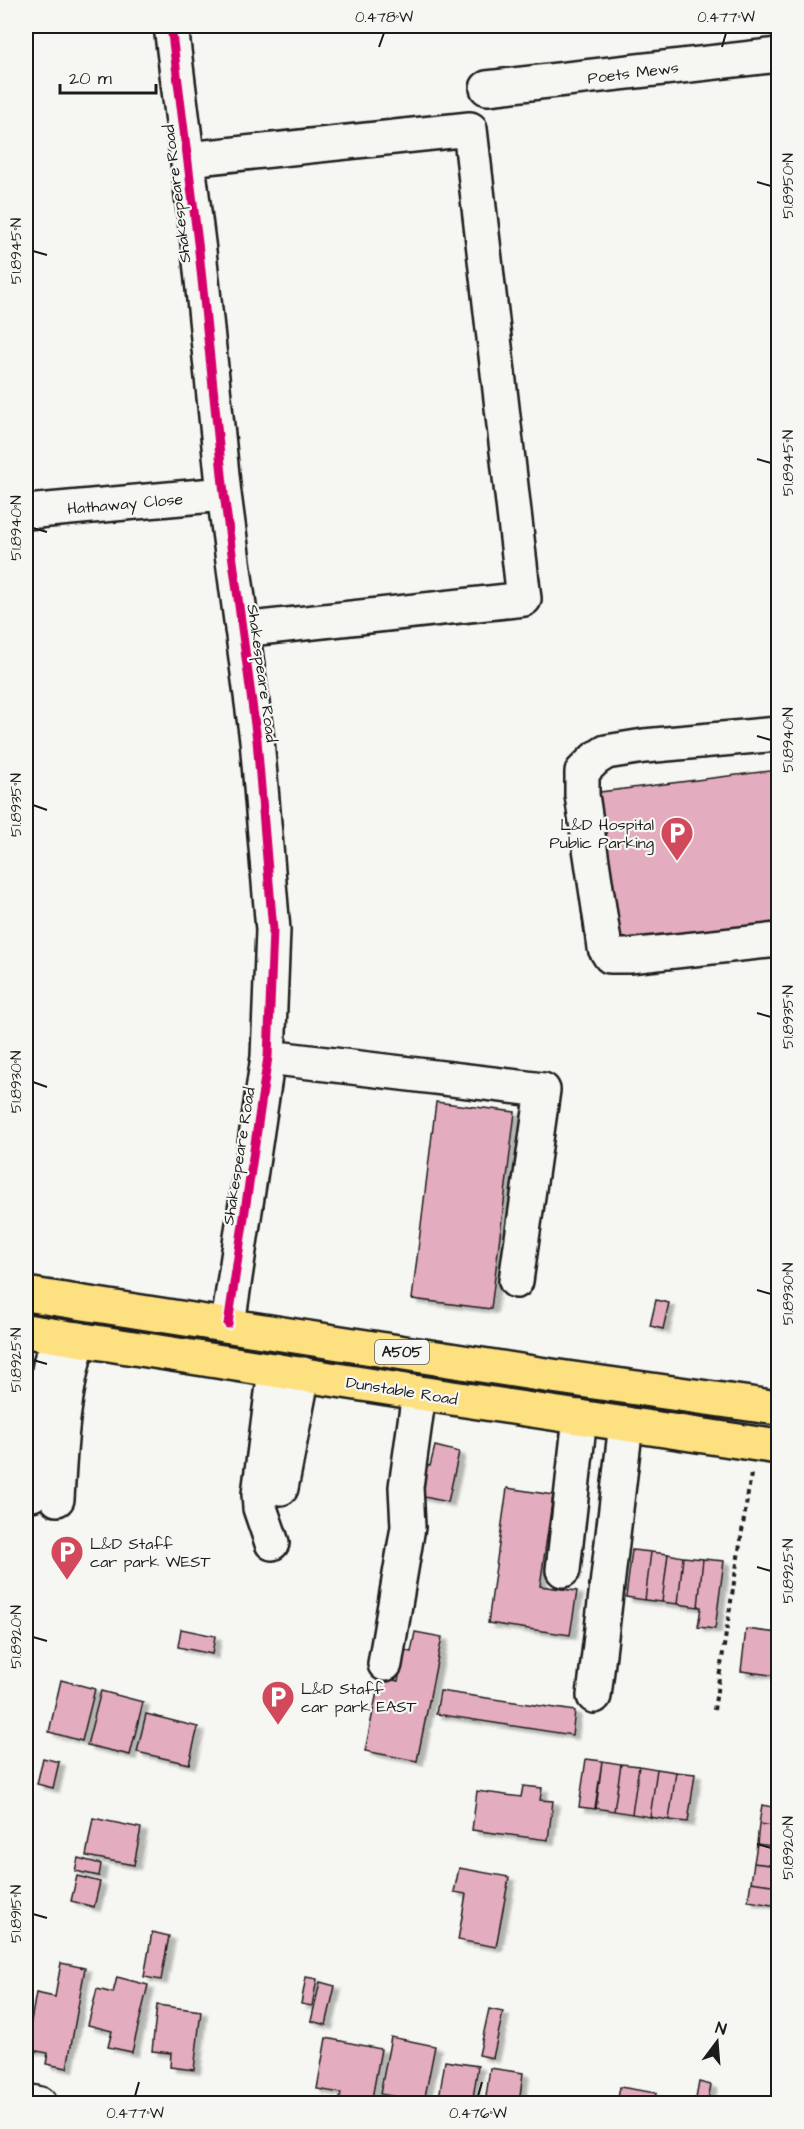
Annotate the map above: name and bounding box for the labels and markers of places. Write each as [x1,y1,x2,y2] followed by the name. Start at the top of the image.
[550,814,654,855] place label: L&D Hospital Public Parking
[659,815,695,862] parking icon: L&D Hospital Public Parking
[90,1533,210,1573] place label: L&D Staff car park WEST
[49,1534,85,1581] parking icon: L&D Staff car park WEST
[301,1678,417,1718] place label: L&D Staff car park EAST
[260,1679,296,1726] parking icon: L&D Staff car park EAST

